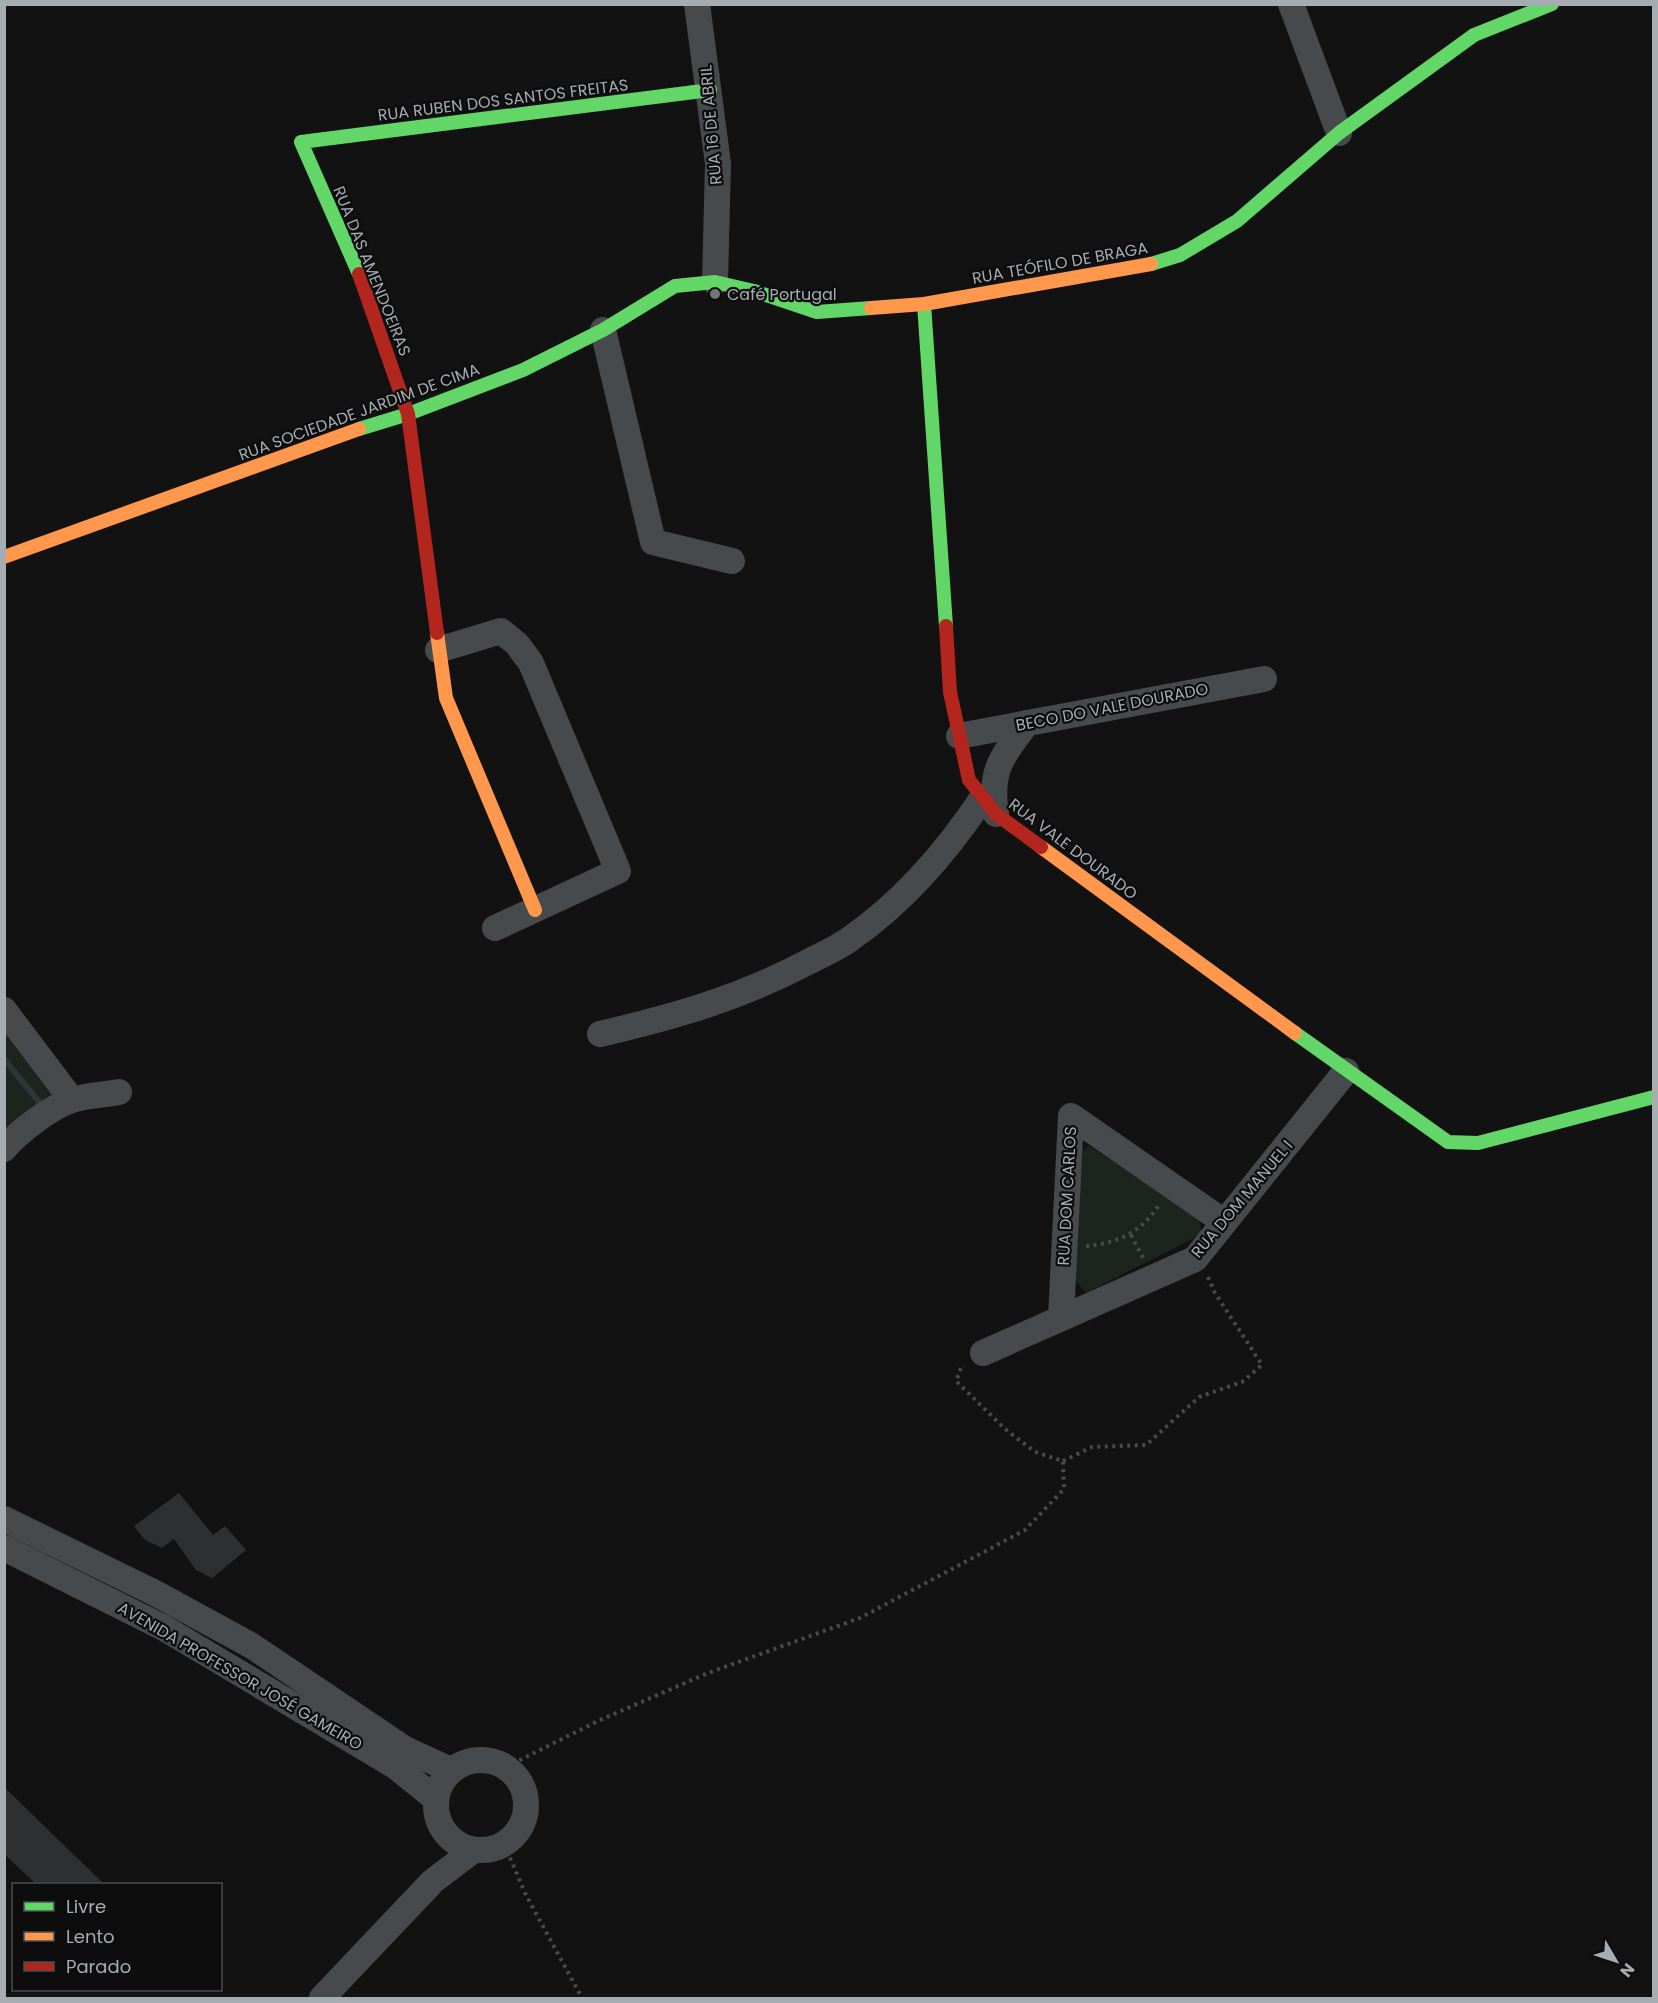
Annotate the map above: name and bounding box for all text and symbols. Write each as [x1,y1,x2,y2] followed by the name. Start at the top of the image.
[694,64,728,186] street label: RUA 16 DE ABRIL
[376,73,630,127] street label: RUA RUBEN DOS SANTOS FREITAS
[327,183,417,359] street label: RUA DAS AMENDOEIRAS
[970,236,1150,290] street label: RUA TEÓFILO DE BRAGA
[727,283,837,306] place label: Café Portugal
[708,287,722,301] marker: Café Portugal
[235,358,483,466] street label: RUA SOCIEDADE JARDIM DE CIMA
[1014,677,1210,737] street label: BECO DO VALE DOURADO
[1004,793,1142,905] street label: RUA VALE DOURADO
[1052,1126,1082,1266] street label: RUA DOM CARLOS
[1186,1135,1298,1263] street label: RUA DOM MANUEL I
[113,1596,367,1756] street label: AVENIDA PROFESSOR JOSÉ GAMEIRO
[12,1883,222,1991] legend
[66,1894,106,1919] text: Livre
[66,1924,115,1949] text: Lento
[1586,1931,1646,1991] north arrow
[66,1954,131,1979] text: Parado
[1615,1958,1640,1982] text: N

